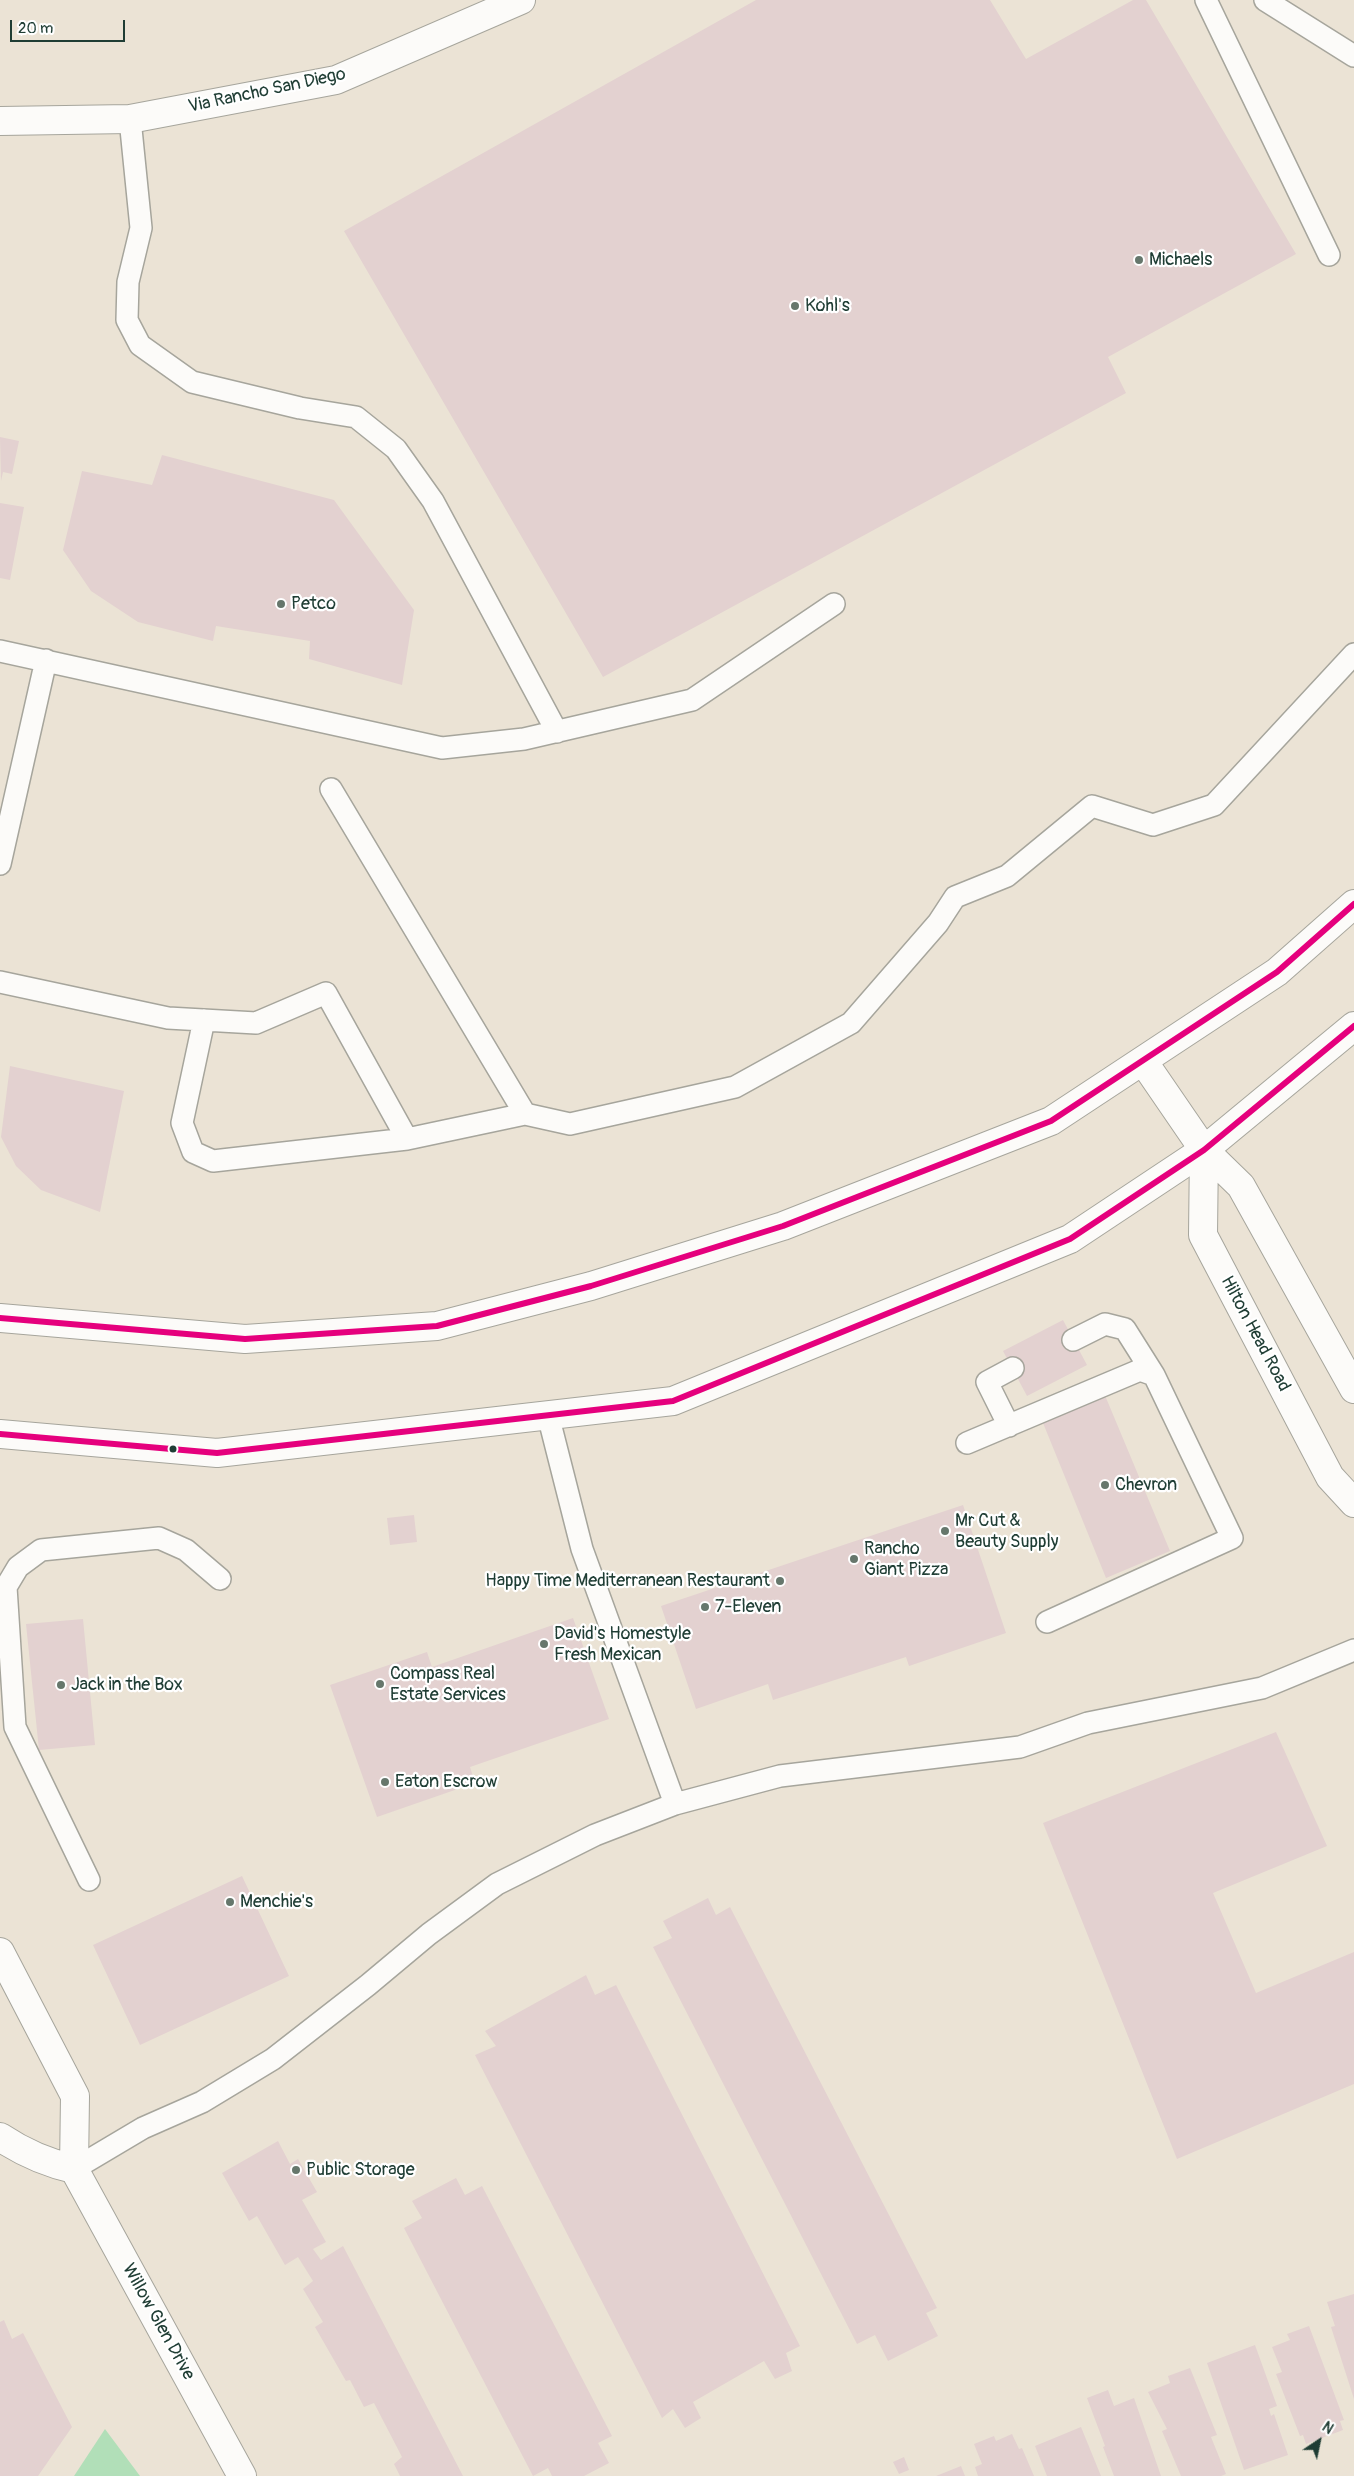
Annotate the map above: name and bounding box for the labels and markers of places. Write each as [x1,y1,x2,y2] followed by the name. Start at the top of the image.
[1149,249,1212,271] place label: Michaels
[1133,254,1145,266] marker: Michaels
[805,295,850,317] place label: Kohl's
[789,300,801,312] marker: Kohl's
[291,593,336,615] place label: Petco
[275,598,287,610] marker: Petco
[168,1444,178,1454] unlabelled marker
[1115,1474,1177,1496] place label: Chevron
[1099,1479,1111,1491] marker: Chevron
[955,1510,1058,1552] place label: Mr Cut & Beauty Supply
[939,1525,951,1537] marker: Mr Cut & Beauty Supply
[864,1538,948,1580] place label: Rancho Giant Pizza
[848,1553,860,1565] marker: Rancho Giant Pizza
[485,1570,770,1592] place label: Happy Time Mediterranean Restaurant
[774,1575,786,1587] marker: Happy Time Mediterranean Restaurant
[715,1596,782,1618] place label: 7-Eleven
[699,1601,711,1613] marker: 7-Eleven
[554,1623,691,1666] place label: David's Homestyle Fresh Mexican
[538,1638,550,1650] marker: David's Homestyle Fresh Mexican
[390,1663,506,1706] place label: Compass Real Estate Services
[71,1674,183,1696] place label: Jack in the Box
[374,1678,386,1690] marker: Compass Real Estate Services
[55,1679,67,1691] marker: Jack in the Box
[395,1771,497,1793] place label: Eaton Escrow
[379,1776,391,1788] marker: Eaton Escrow
[240,1891,313,1913] place label: Menchie's
[224,1896,236,1908] marker: Menchie's
[306,2159,415,2181] place label: Public Storage
[290,2164,302,2176] marker: Public Storage

